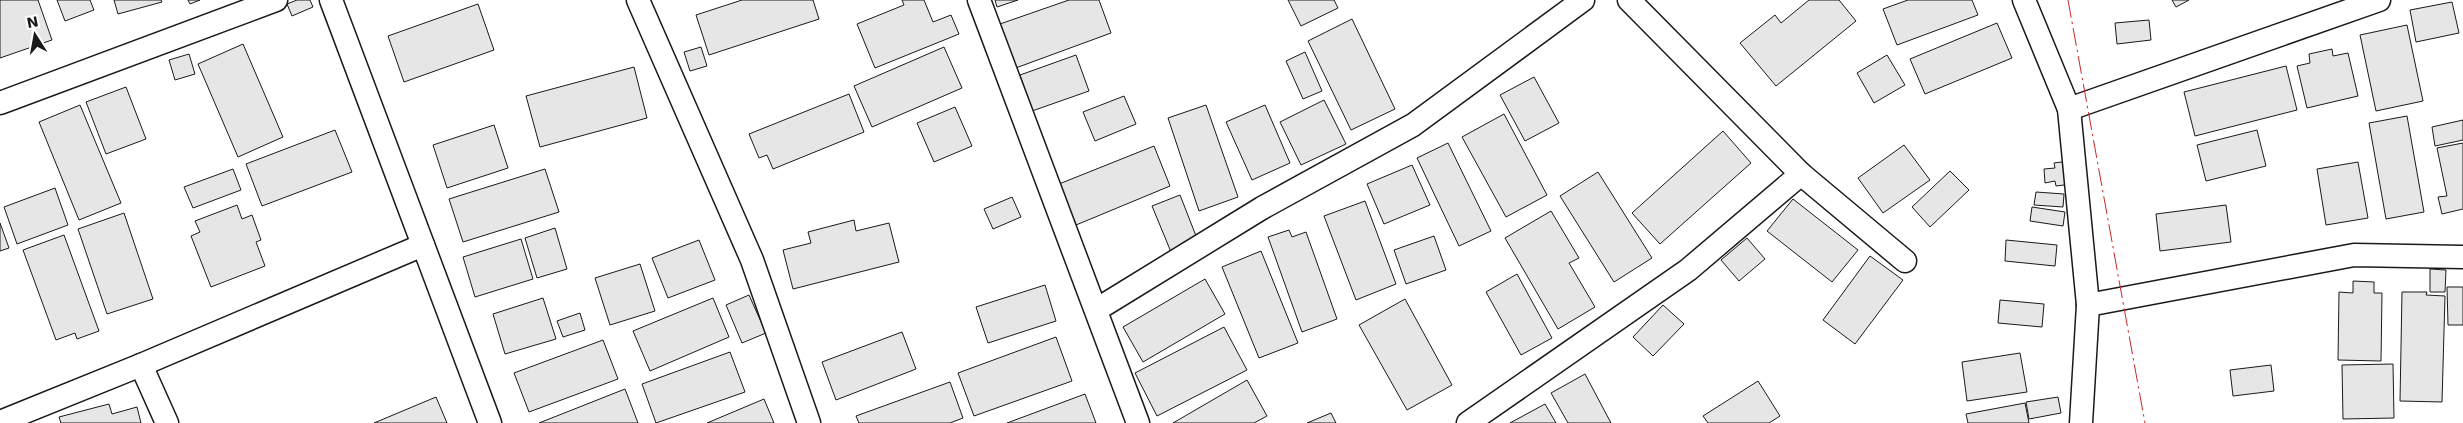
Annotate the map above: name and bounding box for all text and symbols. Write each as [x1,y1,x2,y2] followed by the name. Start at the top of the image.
[10,10,60,60] north arrow
[25,13,40,31] text: N

